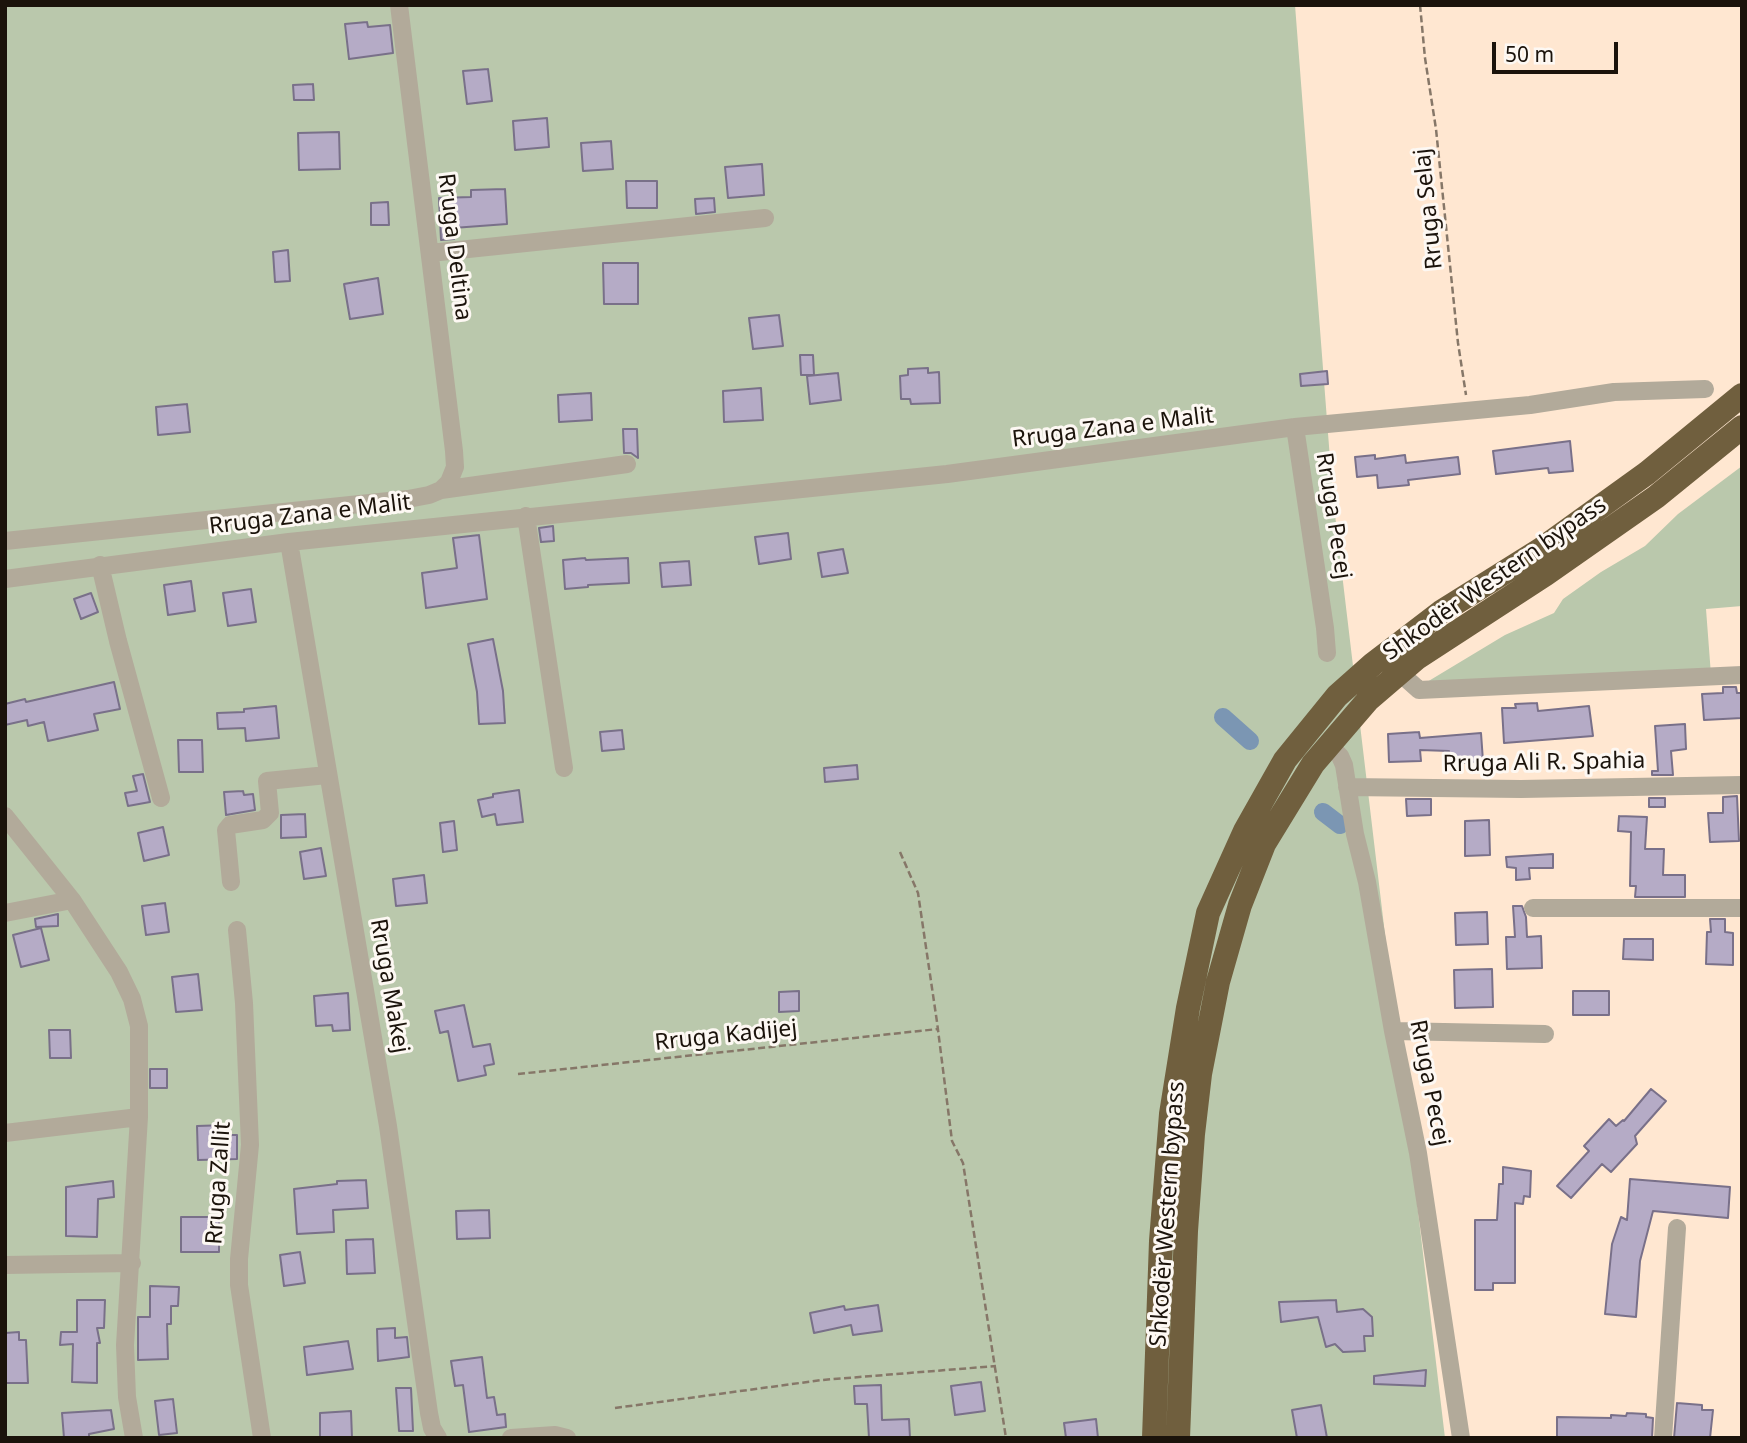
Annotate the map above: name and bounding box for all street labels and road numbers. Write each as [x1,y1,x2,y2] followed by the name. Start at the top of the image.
[1409,147,1449,271] street label: Rruga Selaj
[431,172,477,322] street label: Rruga Deltina
[1011,402,1215,454] street label: Rruga Zana e Malit
[1309,451,1357,581] street label: Rruga Pecej
[208,489,412,541] street label: Rruga Zana e Malit
[1378,491,1612,667] street label: Shkodër Western bypass
[1442,747,1646,779] street label: Rruga Ali R. Spahia
[364,917,414,1055] street label: Rruga Makej
[653,1015,799,1057] street label: Rruga Kadijej
[1403,1018,1455,1148] street label: Rruga Pecej
[1145,1080,1191,1348] street label: Shkodër Western bypass
[201,1121,237,1245] street label: Rruga Zallit

